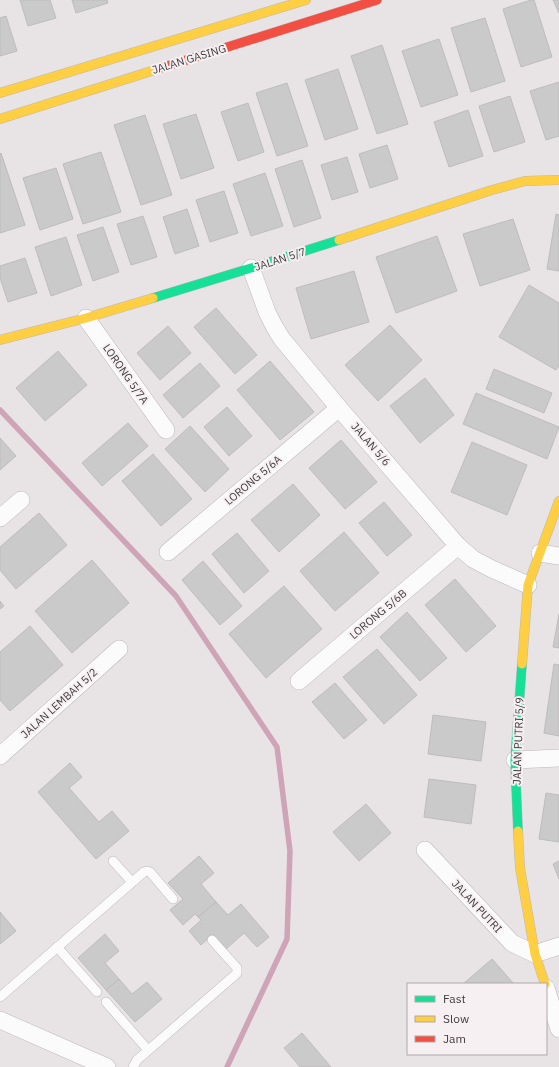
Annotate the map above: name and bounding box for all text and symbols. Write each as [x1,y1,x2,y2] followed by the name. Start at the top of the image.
[150,41,228,77] street label: JALAN GASING
[253,244,307,274] street label: JALAN 5/7
[100,341,152,407] street label: LORONG 5/7A
[348,419,394,469] street label: JALAN 5/6
[222,452,284,508] street label: LORONG 5/6A
[347,586,409,642] street label: LORONG 5/6B
[18,665,100,741] street label: JALAN LEMBAH 5/2
[509,697,527,785] street label: JALAN PUTRI 5/9
[449,877,505,935] street label: JALAN PUTRI
[407,983,547,1055] legend
[443,991,466,1006] text: Fast
[443,1011,469,1026] text: Slow
[443,1031,466,1046] text: Jam

